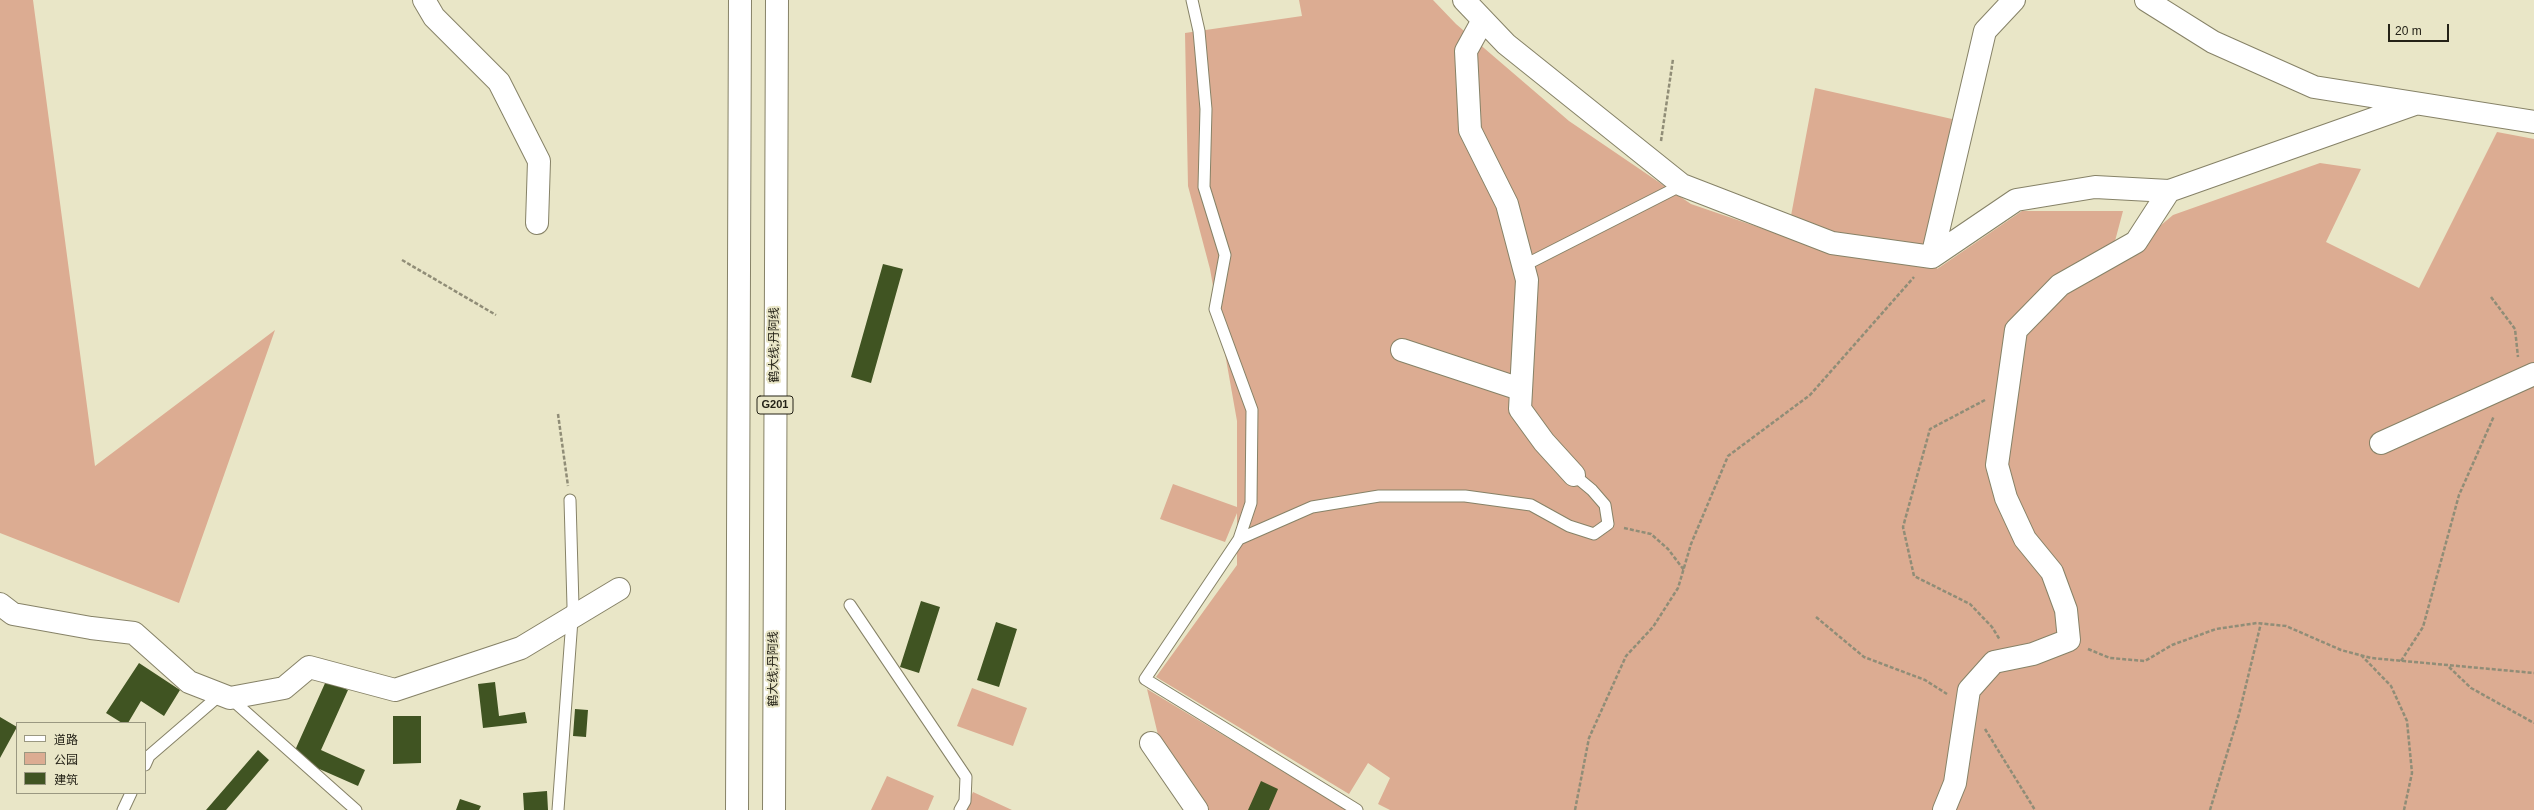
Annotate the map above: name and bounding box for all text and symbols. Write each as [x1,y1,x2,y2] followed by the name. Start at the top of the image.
[2390,16,2451,42] scale bar
[2395,24,2422,38] text: 20 m
[768,307,782,383] street label: 鹤大线;丹阿线
[757,396,793,414] road number: G201
[767,631,781,707] street label: 鹤大线;丹阿线
[16,722,146,794] legend
[54,733,78,747] text: 道路
[54,753,78,767] text: 公园
[54,773,78,787] text: 建筑

